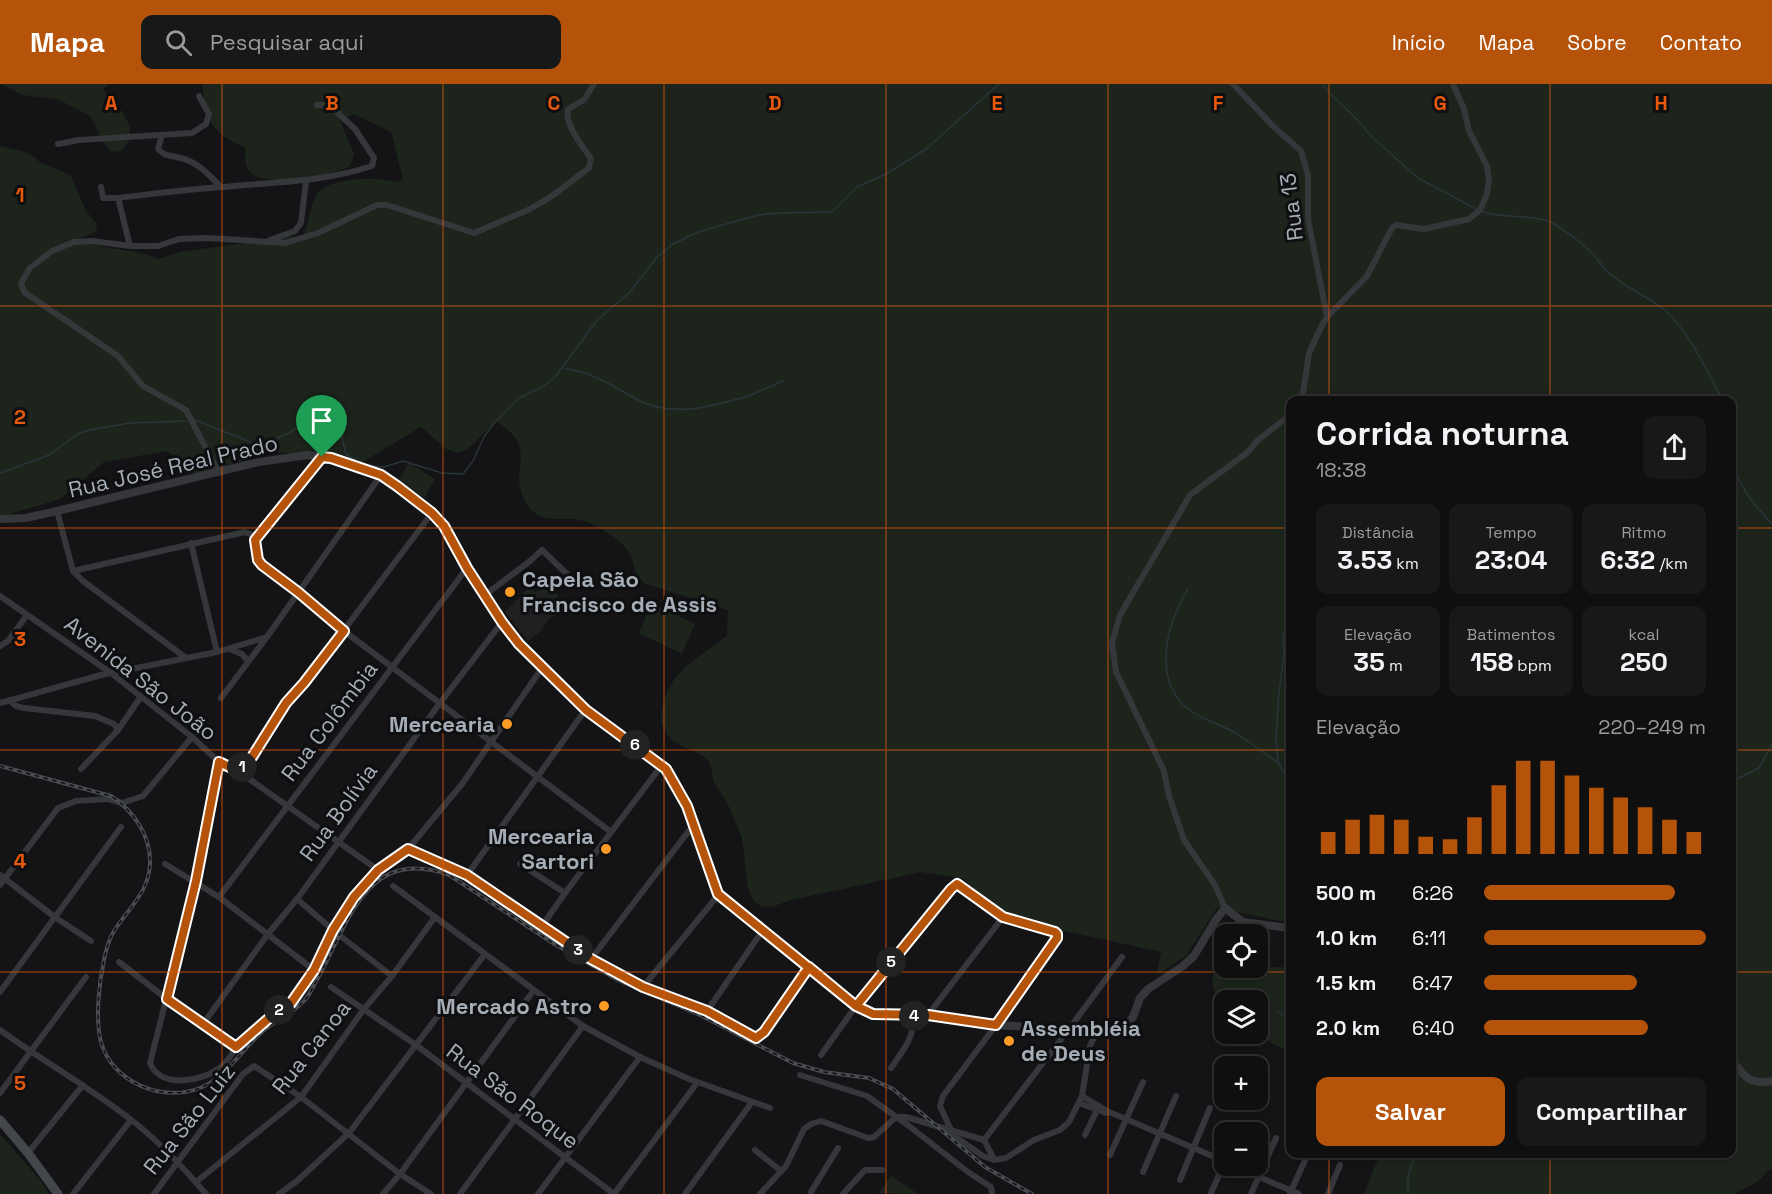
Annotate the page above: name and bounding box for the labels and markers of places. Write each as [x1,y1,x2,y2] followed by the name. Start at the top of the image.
[296,395,347,457] pin
[522,565,717,618] place label: Capela São Francisco de Assis
[503,585,517,599] marker: Capela São Francisco de Assis
[389,710,495,738] place label: Mercearia
[500,717,514,731] marker: Mercearia
[620,730,650,760] pin: 6
[227,752,257,782] pin: 1
[488,822,594,875] place label: Mercearia Sartori
[599,842,613,856] marker: Mercearia Sartori
[563,935,593,965] pin: 3
[876,947,906,977] pin: 5
[436,992,592,1020] place label: Mercado Astro
[264,995,294,1025] pin: 2
[597,999,611,1013] marker: Mercado Astro
[899,1001,929,1031] pin: 4
[1021,1014,1141,1067] place label: Assembléia de Deus
[1002,1034,1016,1048] marker: Assembléia de Deus

